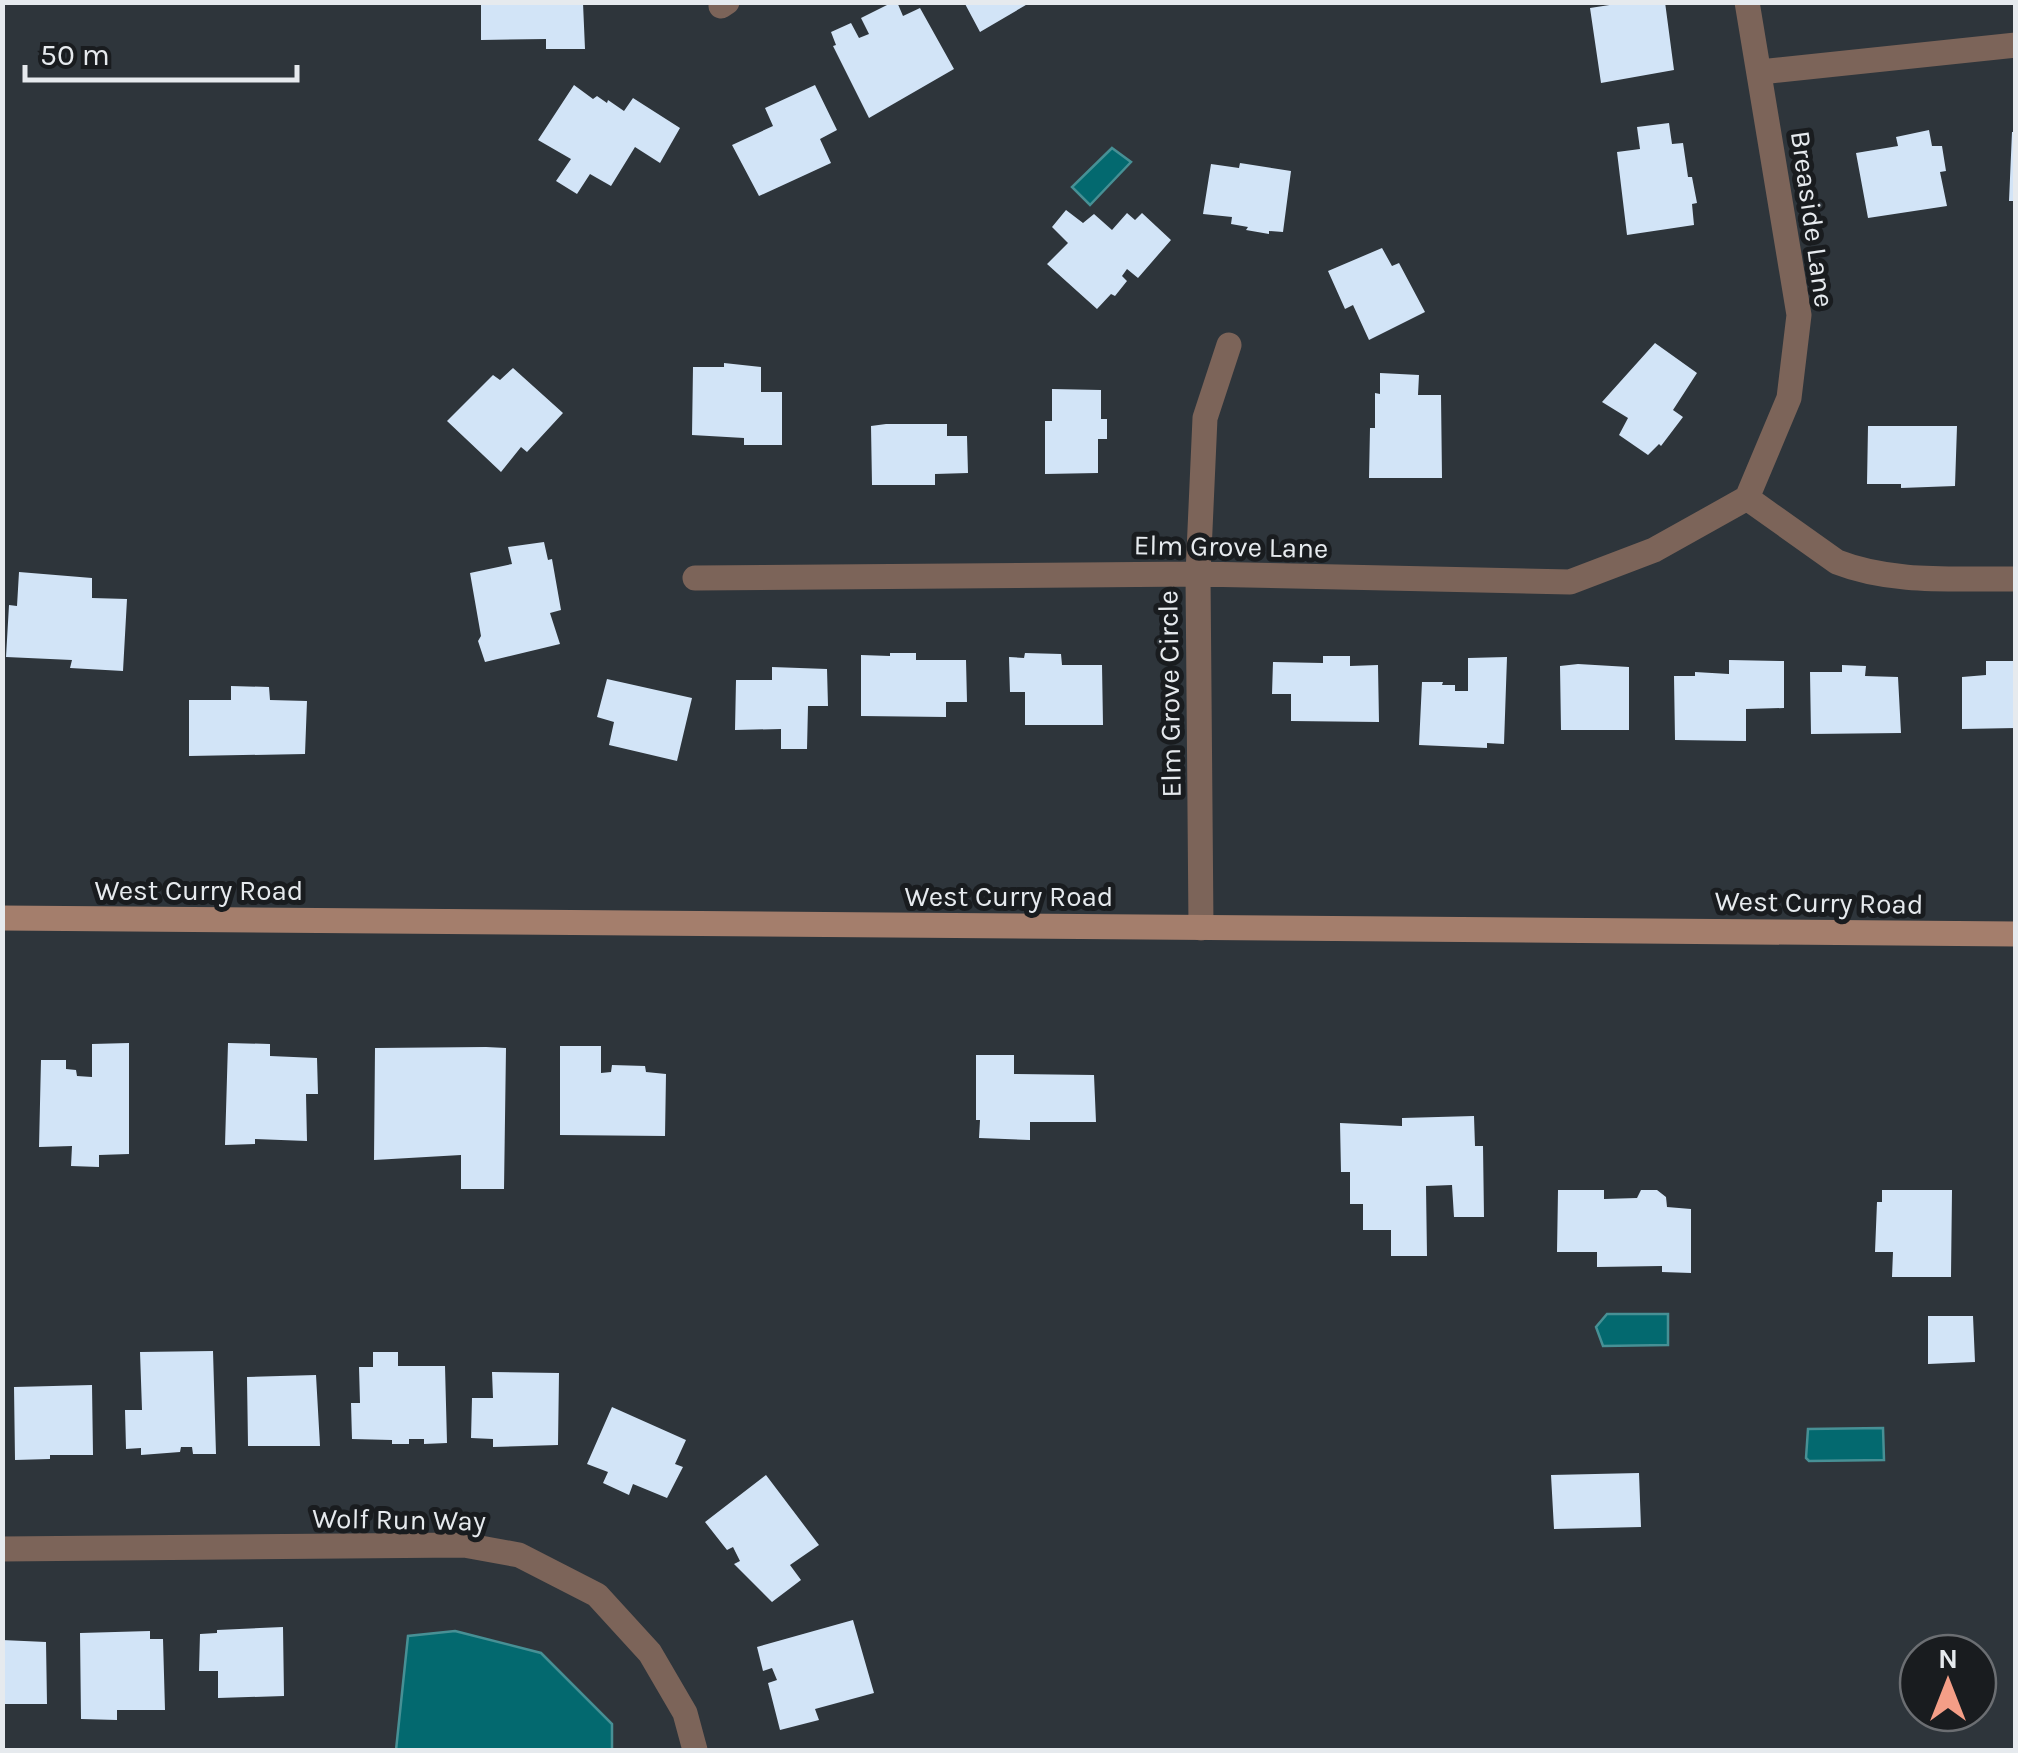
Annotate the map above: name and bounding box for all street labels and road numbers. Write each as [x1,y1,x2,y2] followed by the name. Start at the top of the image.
[1784,129,1841,309] street label: Breaside Lane
[1133,528,1329,565] street label: Elm Grove Lane
[1151,590,1188,798] street label: Elm Grove Circle
[95,874,303,907] street label: West Curry Road
[905,880,1113,913] street label: West Curry Road
[1714,884,1924,921] street label: West Curry Road
[312,1501,486,1538] street label: Wolf Run Way

